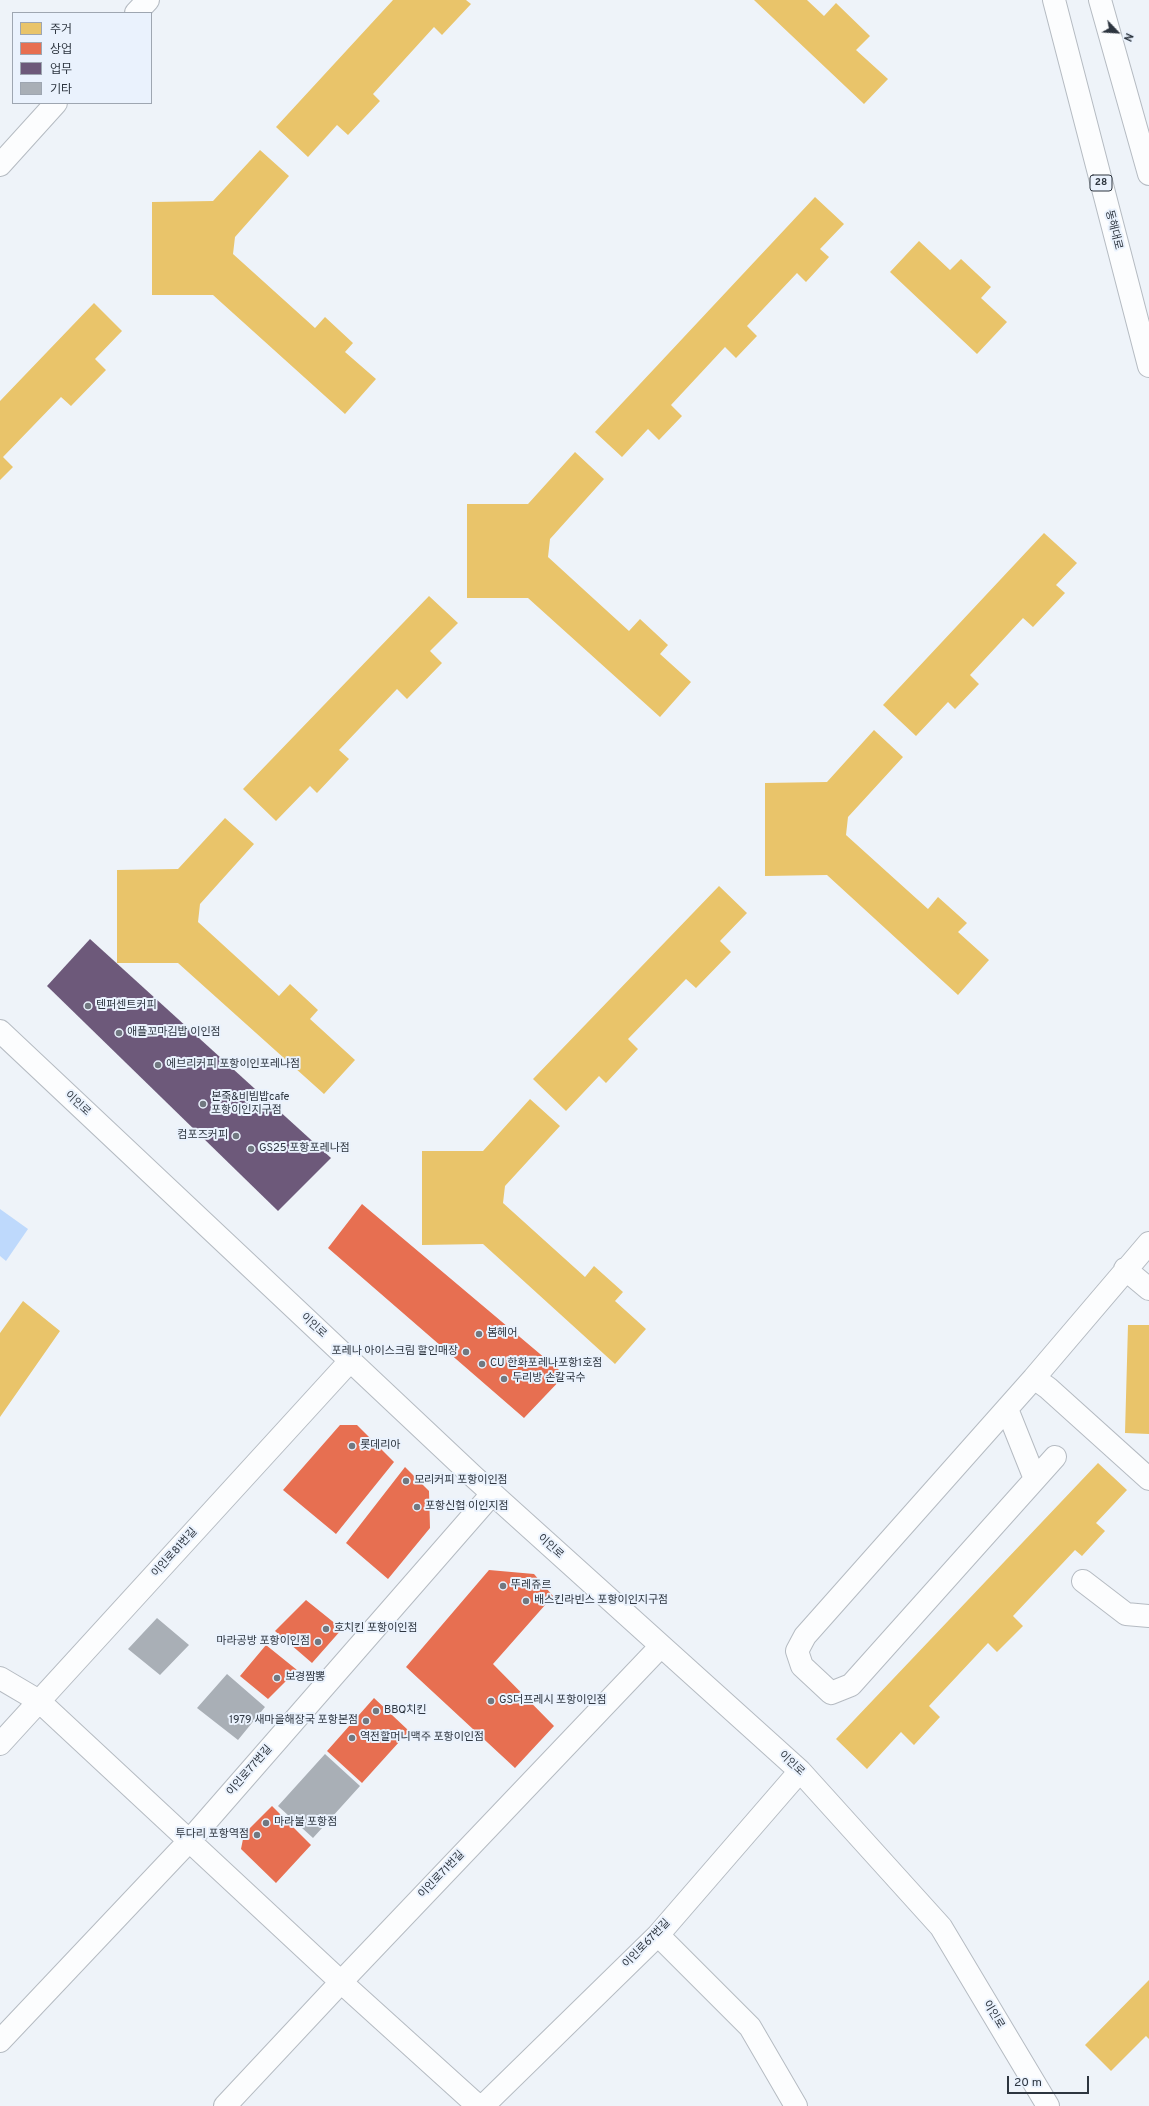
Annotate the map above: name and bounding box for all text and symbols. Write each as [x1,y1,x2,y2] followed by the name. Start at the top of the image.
[12,12,152,104] legend
[1097,12,1137,52] north arrow
[50,22,72,38] text: 주거
[1120,31,1136,44] text: N
[50,42,72,58] text: 상업
[50,62,72,78] text: 업무
[50,82,72,98] text: 기타
[1090,175,1112,191] road number: 28
[1102,209,1124,251] street label: 동해대로
[96,999,157,1013] place label: 텐퍼센트커피
[83,1001,93,1011] marker: 텐퍼센트커피
[127,1026,221,1040] place label: 애플꼬마김밥 이인점
[114,1028,124,1038] marker: 애플꼬마김밥 이인점
[166,1058,300,1072] place label: 에브리커피 포항이인포레나점
[153,1060,163,1070] marker: 에브리커피 포항이인포레나점
[61,1089,93,1119] street label: 이인로
[211,1091,290,1117] place label: 본죽&비빔밥cafe 포항이인지구점
[198,1099,208,1109] marker: 본죽&비빔밥cafe 포항이인지구점
[177,1129,228,1143] place label: 컴포즈커피
[231,1131,241,1141] marker: 컴포즈커피
[259,1142,350,1156] place label: GS25 포항포레나점
[246,1144,256,1154] marker: GS25 포항포레나점
[297,1311,329,1341] street label: 이인로
[487,1327,517,1341] place label: 봄헤어
[474,1329,484,1339] marker: 봄헤어
[331,1345,458,1359] place label: 포레나 아이스크림 할인매장
[461,1347,471,1357] marker: 포레나 아이스크림 할인매장
[490,1357,602,1371] place label: CU 한화포레나포항1호점
[477,1359,487,1369] marker: CU 한화포레나포항1호점
[512,1372,585,1386] place label: 두리방 손칼국수
[499,1374,509,1384] marker: 두리방 손칼국수
[360,1439,400,1453] place label: 롯데리아
[347,1441,357,1451] marker: 롯데리아
[414,1474,508,1488] place label: 모리커피 포항이인점
[401,1476,411,1486] marker: 모리커피 포항이인점
[425,1500,509,1514] place label: 포항신협 이인지점
[412,1502,422,1512] marker: 포항신협 이인지점
[150,1526,200,1580] street label: 이인로81번길
[534,1532,566,1562] street label: 이인로
[511,1579,551,1593] place label: 뚜레쥬르
[498,1581,508,1591] marker: 뚜레쥬르
[534,1594,668,1608] place label: 배스킨라빈스 포항이인지구점
[521,1596,531,1606] marker: 배스킨라빈스 포항이인지구점
[334,1622,418,1636] place label: 호치킨 포항이인점
[321,1624,331,1634] marker: 호치킨 포항이인점
[216,1635,310,1649] place label: 마라공방 포항이인점
[313,1637,323,1647] marker: 마라공방 포항이인점
[285,1671,325,1685] place label: 보경짬뽕
[272,1673,282,1683] marker: 보경짬뽕
[499,1694,607,1708] place label: GS더프레시 포항이인점
[486,1696,496,1706] marker: GS더프레시 포항이인점
[384,1704,427,1718] place label: BBQ치킨
[371,1706,381,1716] marker: BBQ치킨
[229,1714,358,1728] place label: 1979 새마을해장국 포항본점
[361,1716,371,1726] marker: 1979 새마을해장국 포항본점
[360,1731,484,1745] place label: 역전할머니맥주 포항이인점
[347,1733,357,1743] marker: 역전할머니맥주 포항이인점
[225,1743,275,1799] street label: 이인로77번길
[775,1749,807,1779] street label: 이인로
[274,1816,337,1830] place label: 마라불 포항점
[261,1818,271,1828] marker: 마라불 포항점
[176,1828,249,1842] place label: 투다리 포항역점
[252,1830,262,1840] marker: 투다리 포항역점
[416,1849,468,1901] street label: 이인로71번길
[620,1917,674,1971] street label: 이인로67번길
[980,1999,1006,2031] street label: 이인로
[1009,2068,1091,2094] scale bar
[1014,2075,1042,2091] text: 20 m

